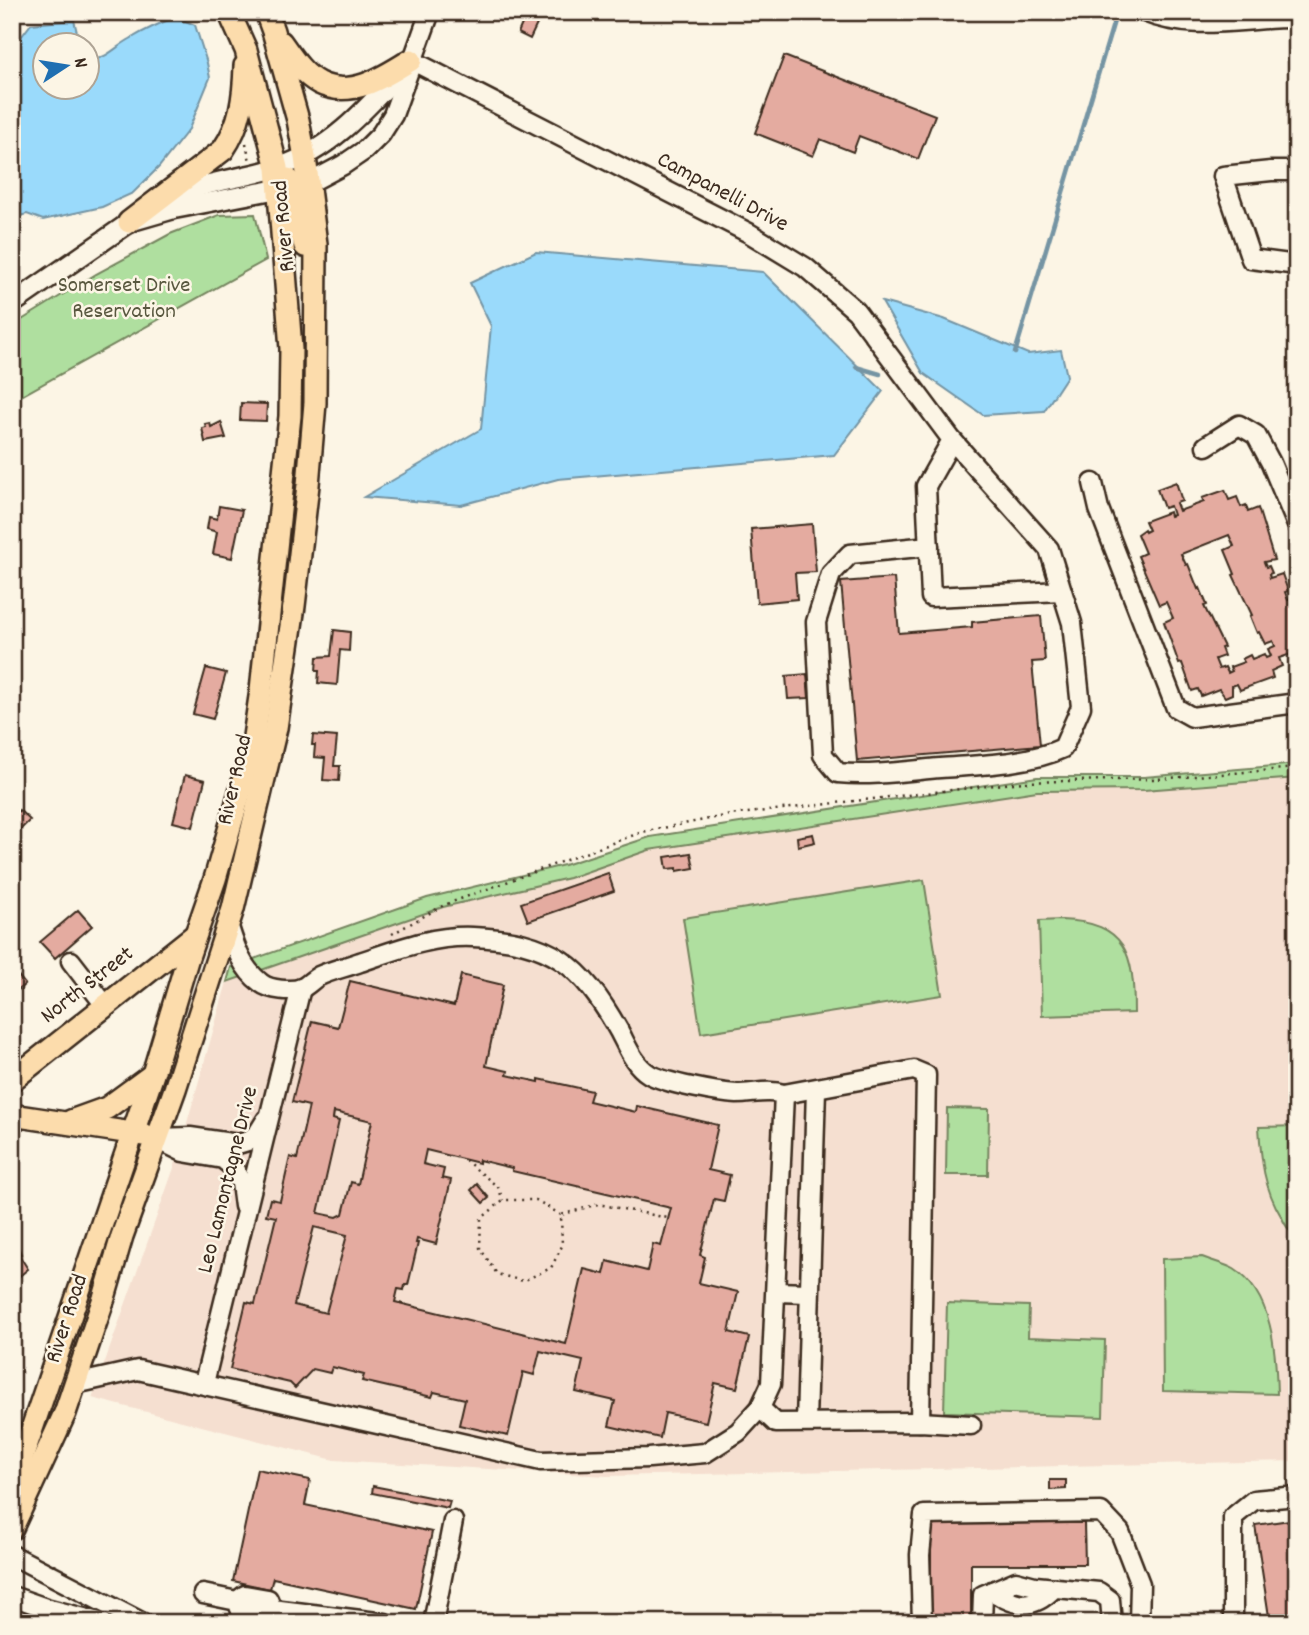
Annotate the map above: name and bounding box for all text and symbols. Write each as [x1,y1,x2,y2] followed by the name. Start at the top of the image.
[32,32,102,102] north arrow
[65,56,93,71] text: N
[650,144,794,242] street label: Campanelli Drive
[265,179,305,273] street label: River Road
[58,270,190,329] park label: Somerset Drive Reservation
[210,731,262,829] street label: River Road
[34,939,142,1033] street label: North Street
[190,1083,268,1277] street label: Leo Lamontagne Drive
[38,1270,98,1368] street label: River Road

